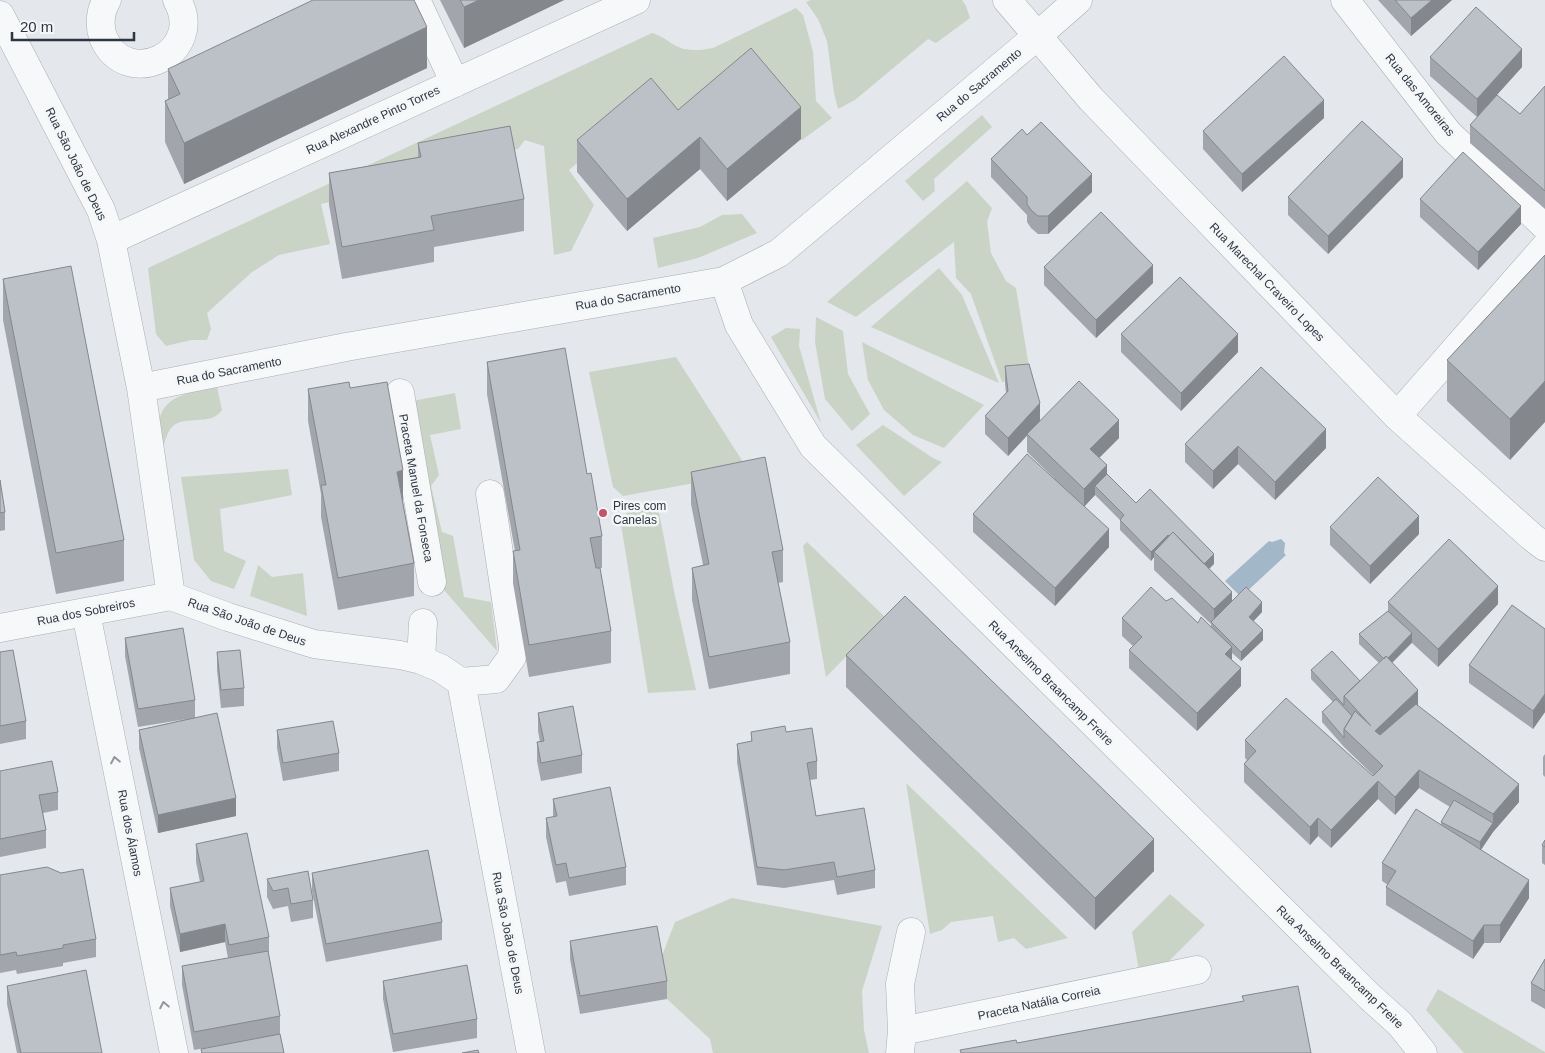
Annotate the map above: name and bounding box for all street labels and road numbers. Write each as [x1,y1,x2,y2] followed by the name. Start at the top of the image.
[934,45,1025,125] street label: Rua do Sacramento
[1382,51,1458,139] street label: Rua das Amoreiras
[304,83,442,157] street label: Rua Alexandre Pinto Torres
[43,105,109,223] street label: Rua São João de Deus
[1207,220,1327,344] street label: Rua Marechal Craveiro Lopes
[574,281,682,313] street label: Rua do Sacramento
[175,354,283,388] street label: Rua do Sacramento
[396,413,436,563] street label: Praceta Manuel da Fonseca
[186,595,308,649] street label: Rua São João de Deus
[36,596,136,628] street label: Rua dos Sobreiros
[986,618,1117,749] street label: Rua Anselmo Braancamp Freire
[115,788,146,878] street label: Rua dos Álamos
[489,871,527,995] street label: Rua São João de Deus
[1274,903,1407,1032] street label: Rua Anselmo Braancamp Freire
[977,983,1102,1023] street label: Praceta Natália Correia

